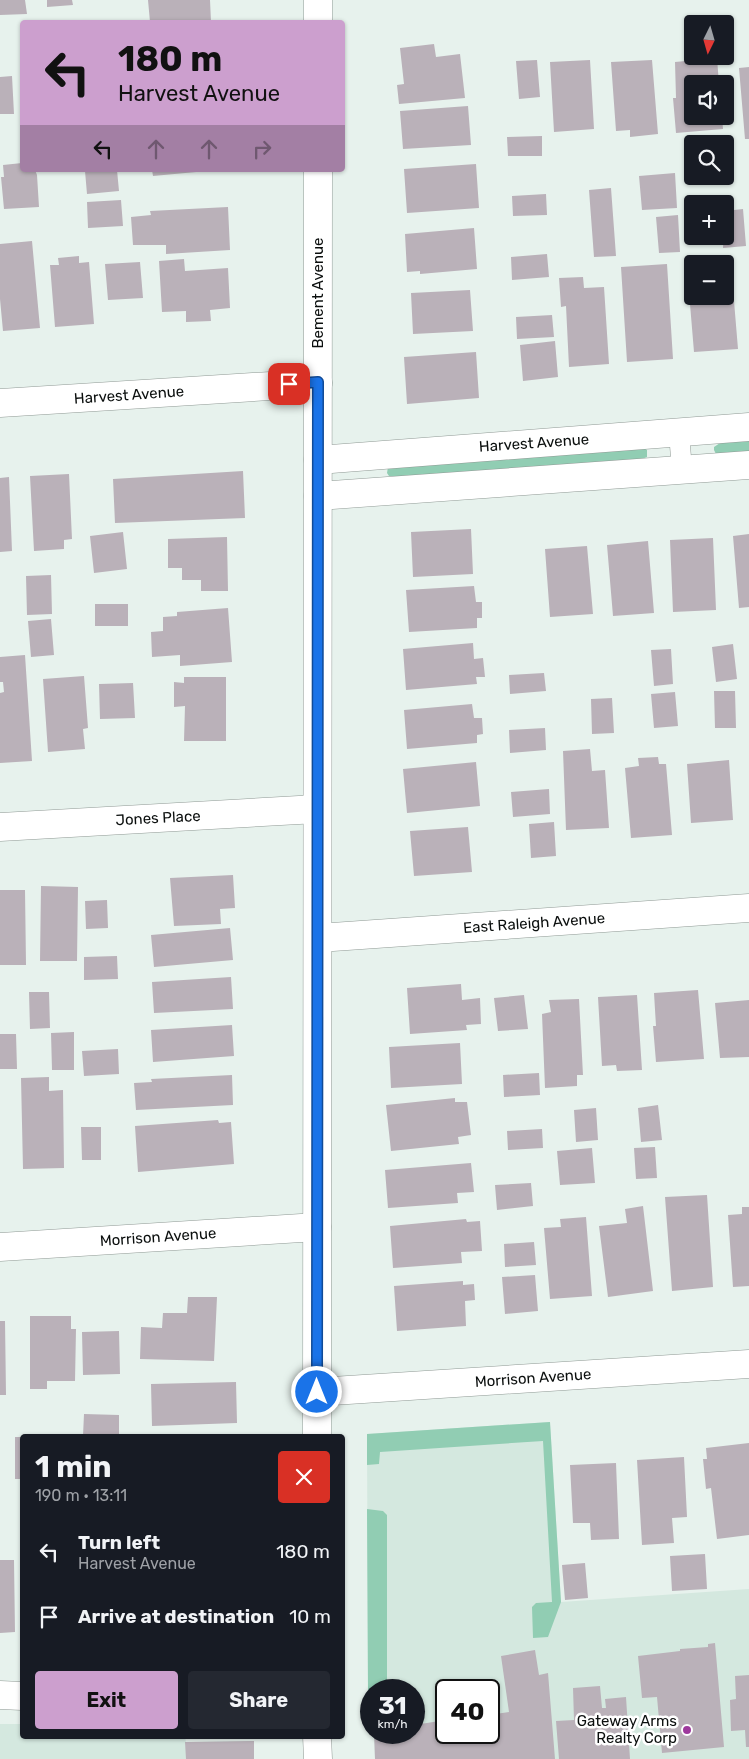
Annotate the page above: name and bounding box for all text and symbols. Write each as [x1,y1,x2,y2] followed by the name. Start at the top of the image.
[684,15,734,65] north arrow
[684,15,734,305] map controls
[118,38,222,80] text: 180 m
[35,40,100,105] icon: left
[684,75,734,125] button: sound
[118,80,280,107] text: Harvest Avenue
[89,135,117,163] icon: left
[142,135,170,163] icon: ahead
[195,135,223,163] icon: ahead
[248,135,276,163] icon: right
[684,135,734,185] button: search
[684,195,734,245] button: +
[309,238,327,348] street label: Bement Avenue
[684,255,734,305] button: −
[268,363,310,405] pin
[275,370,303,398] icon: arrive
[73,382,185,408] street label: Harvest Avenue
[478,430,590,456] street label: Harvest Avenue
[115,807,201,829] street label: Jones Place
[462,909,606,937] street label: East Raleigh Avenue
[99,1224,217,1250] street label: Morrison Avenue
[290,1365,342,1417] position arrow
[474,1365,592,1391] street label: Morrison Avenue
[35,1449,112,1485] text: 1 min
[278,1451,330,1503] button: close
[35,1486,127,1505] text: 190 m · 13:11
[78,1531,160,1554] text: Turn left
[35,1538,63,1566] icon: left
[276,1540,330,1563] text: 180 m
[78,1554,196,1573] text: Harvest Avenue
[35,1603,63,1631] icon: arrive
[78,1605,274,1628] text: Arrive at destination
[289,1605,331,1628] text: 10 m
[35,1671,178,1729] button: Exit
[188,1671,330,1729] button: Share
[435,1679,500,1744] speed limit sign: 40
[378,1691,407,1720] text: 31
[577,1712,677,1747] place label: Gateway Arms Realty Corp
[378,1717,407,1731] text: km/h
[681,1724,693,1736] marker: Gateway Arms Realty Corp

